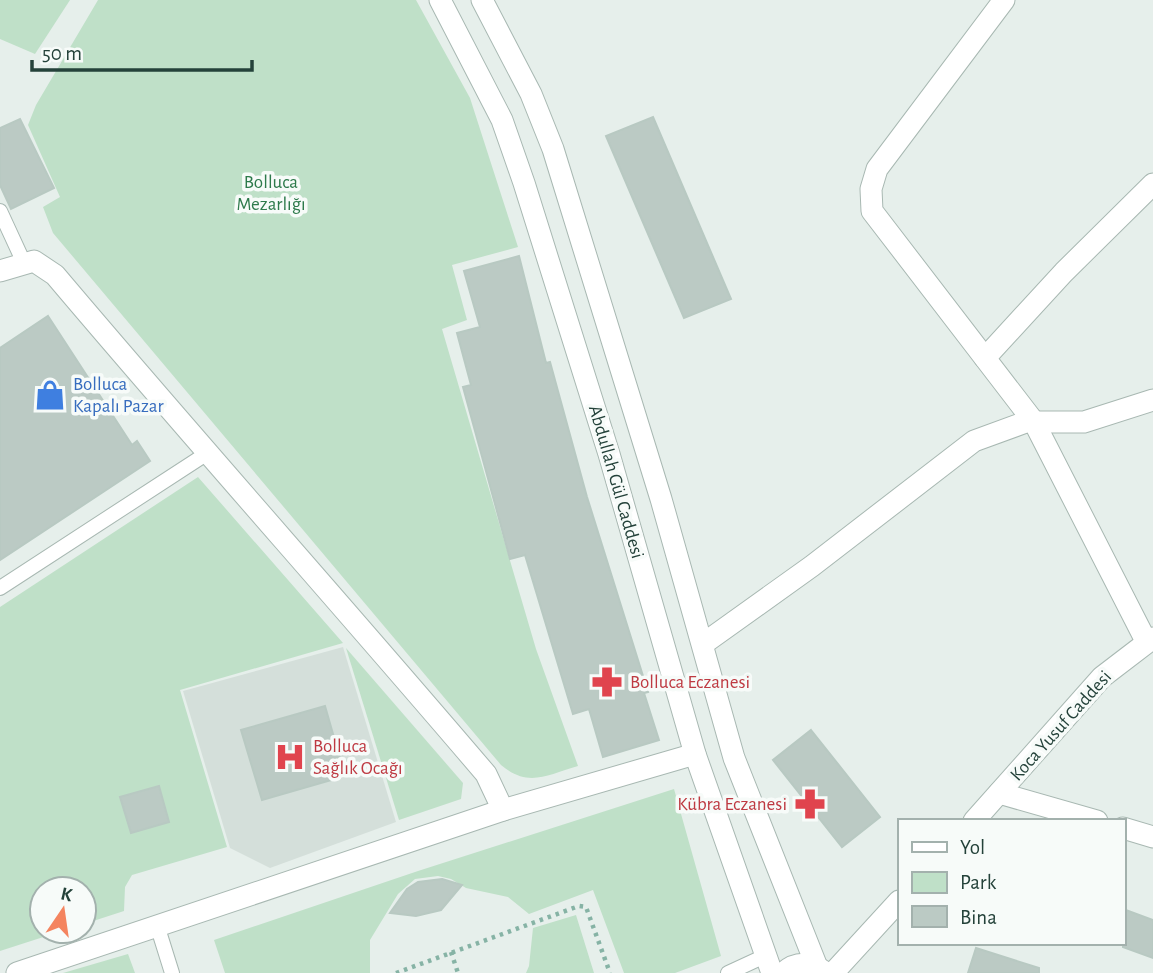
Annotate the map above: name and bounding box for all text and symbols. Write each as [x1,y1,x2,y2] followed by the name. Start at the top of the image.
[32,28,252,72] scale bar
[42,43,82,64] text: 50 m
[236,173,306,214] park label: Bolluca Mezarlığı
[73,375,164,416] place label: Bolluca Kapalı Pazar
[33,378,67,412] shop icon: Bolluca Kapalı Pazar
[585,403,647,561] street label: Abdullah Gül Caddesi
[590,665,624,699] pharmacy icon: Bolluca Eczanesi
[1007,667,1115,785] street label: Koca Yusuf Caddesi
[630,673,750,692] place label: Bolluca Eczanesi
[313,737,403,778] place label: Bolluca Sağlık Ocağı
[273,740,307,774] hospital icon: Bolluca Sağlık Ocağı
[793,787,827,821] pharmacy icon: Kübra Eczanesi
[677,795,787,814] place label: Kübra Eczanesi
[898,819,1125,945] legend
[960,837,985,858] text: Yol
[960,872,997,893] text: Park
[28,875,98,945] north arrow
[59,884,75,906] text: K
[960,907,997,928] text: Bina

